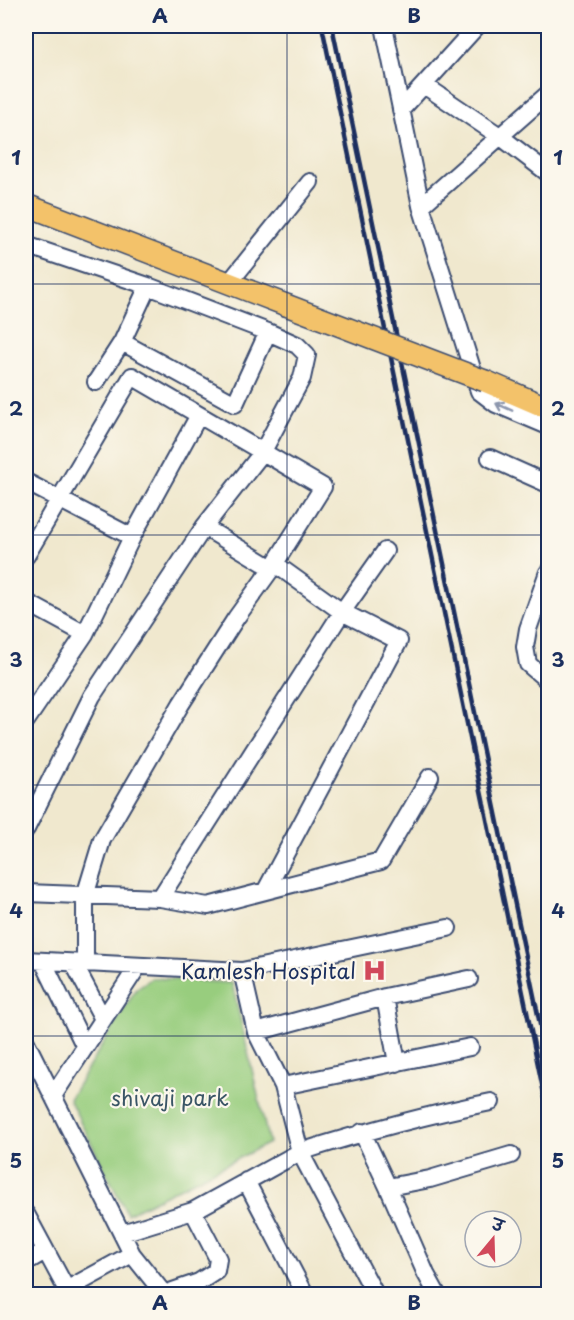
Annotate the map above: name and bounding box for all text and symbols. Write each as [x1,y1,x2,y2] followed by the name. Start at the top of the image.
[152,0,168,30] text: A
[407,0,421,30] text: B
[11,142,21,172] text: 1
[553,142,563,172] text: 1
[9,393,23,423] text: 2
[551,393,565,423] text: 2
[496,401,514,412] one-way arrow
[9,644,23,674] text: 3
[551,644,565,674] text: 3
[9,895,23,925] text: 4
[551,895,565,925] text: 4
[181,954,356,986] place label: Kamlesh Hospital
[361,957,387,983] hospital icon: Kamlesh Hospital
[111,1081,229,1113] park label: shivaji park
[10,1145,22,1175] text: 5
[552,1145,564,1175] text: 5
[463,1209,523,1269] north arrow
[487,1210,508,1237] text: उ
[152,1287,168,1317] text: A
[407,1287,421,1317] text: B

